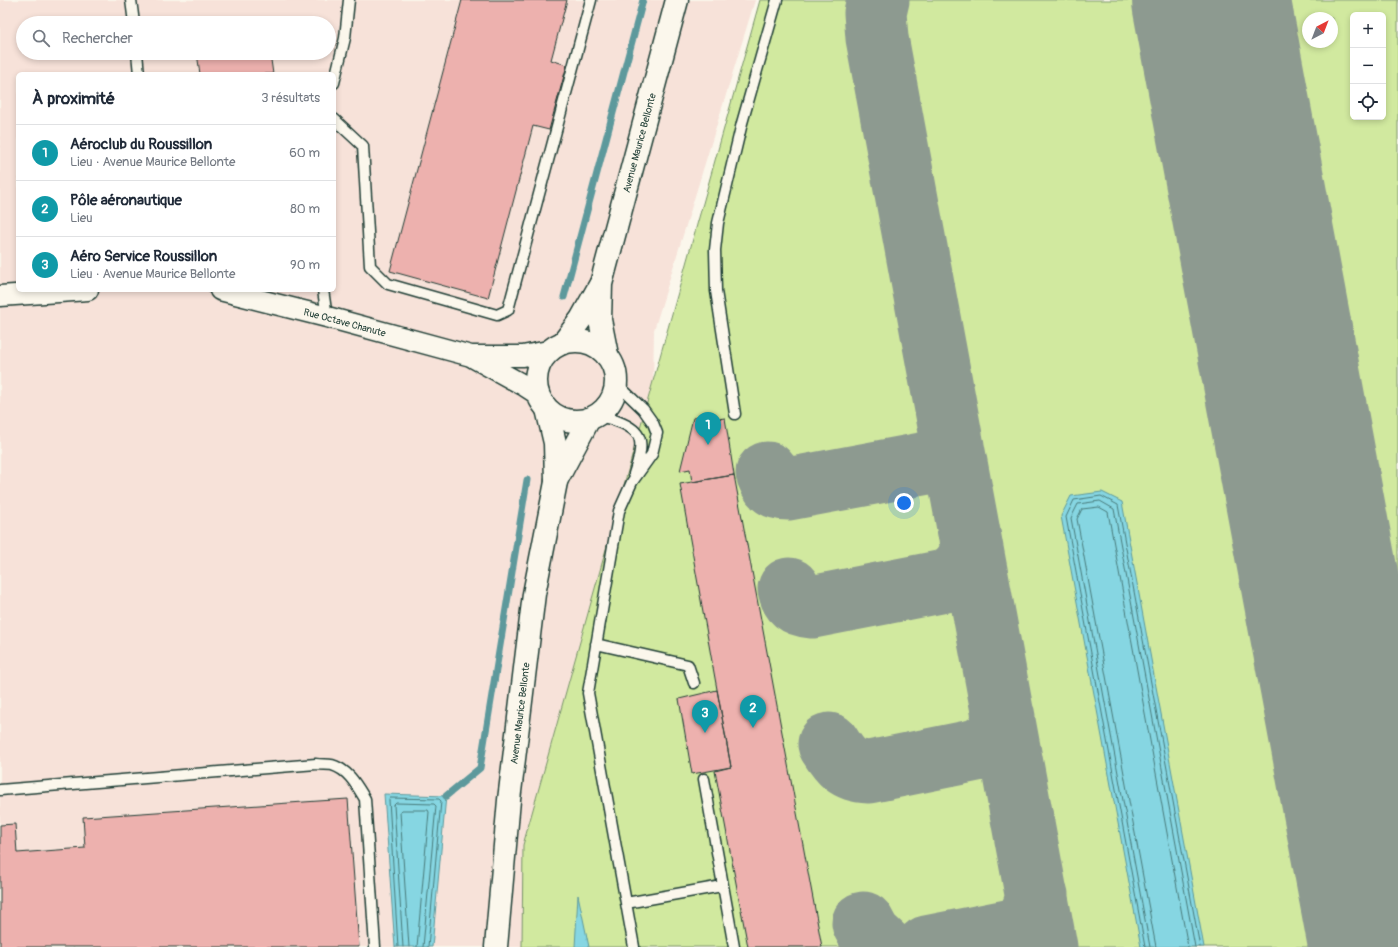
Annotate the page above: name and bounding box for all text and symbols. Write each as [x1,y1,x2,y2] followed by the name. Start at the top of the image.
[1302,12,1338,48] north arrow
[1350,12,1386,120] map controls
[1350,12,1386,48] button: +
[16,16,336,60] search box
[30,27,52,49] icon: search
[62,29,133,48] text: Rechercher
[1350,48,1386,84] button: −
[1350,84,1386,120] button: locate
[32,88,115,109] text: À proximité
[261,90,320,106] text: 3 résultats
[621,92,659,194] street label: Avenue Maurice Bellonte
[70,135,212,154] text: Aéroclub du Roussillon
[42,145,48,161] text: 1
[289,145,320,161] text: 60 m
[70,154,235,170] text: Lieu · Avenue Maurice Bellonte
[70,191,182,210] text: Pôle aéronautique
[41,201,49,217] text: 2
[290,201,320,217] text: 80 m
[70,210,93,226] text: Lieu
[70,247,217,266] text: Aéro Service Roussillon
[41,257,49,273] text: 3
[290,257,320,273] text: 90 m
[70,266,235,282] text: Lieu · Avenue Maurice Bellonte
[302,306,387,340] street label: Rue Octave Chanute
[695,412,721,445] pin: 1
[894,493,914,513] your location
[508,662,533,765] street label: Avenue Maurice Bellonte
[740,695,766,728] pin: 2
[692,700,718,733] pin: 3

